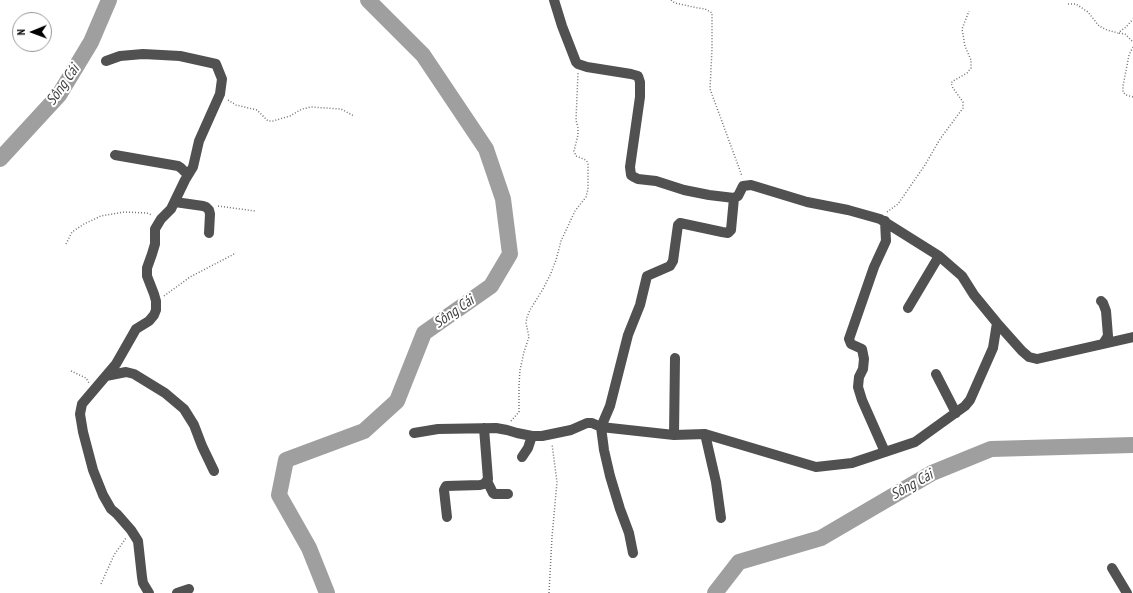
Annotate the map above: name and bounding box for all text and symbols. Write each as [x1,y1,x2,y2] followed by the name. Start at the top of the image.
[12,12,52,52] north arrow
[14,29,28,35] text: N
[43,61,83,109] water label: Sông Cái
[430,292,478,332] water label: Sông Cái
[888,466,936,504] water label: Sông Cái

